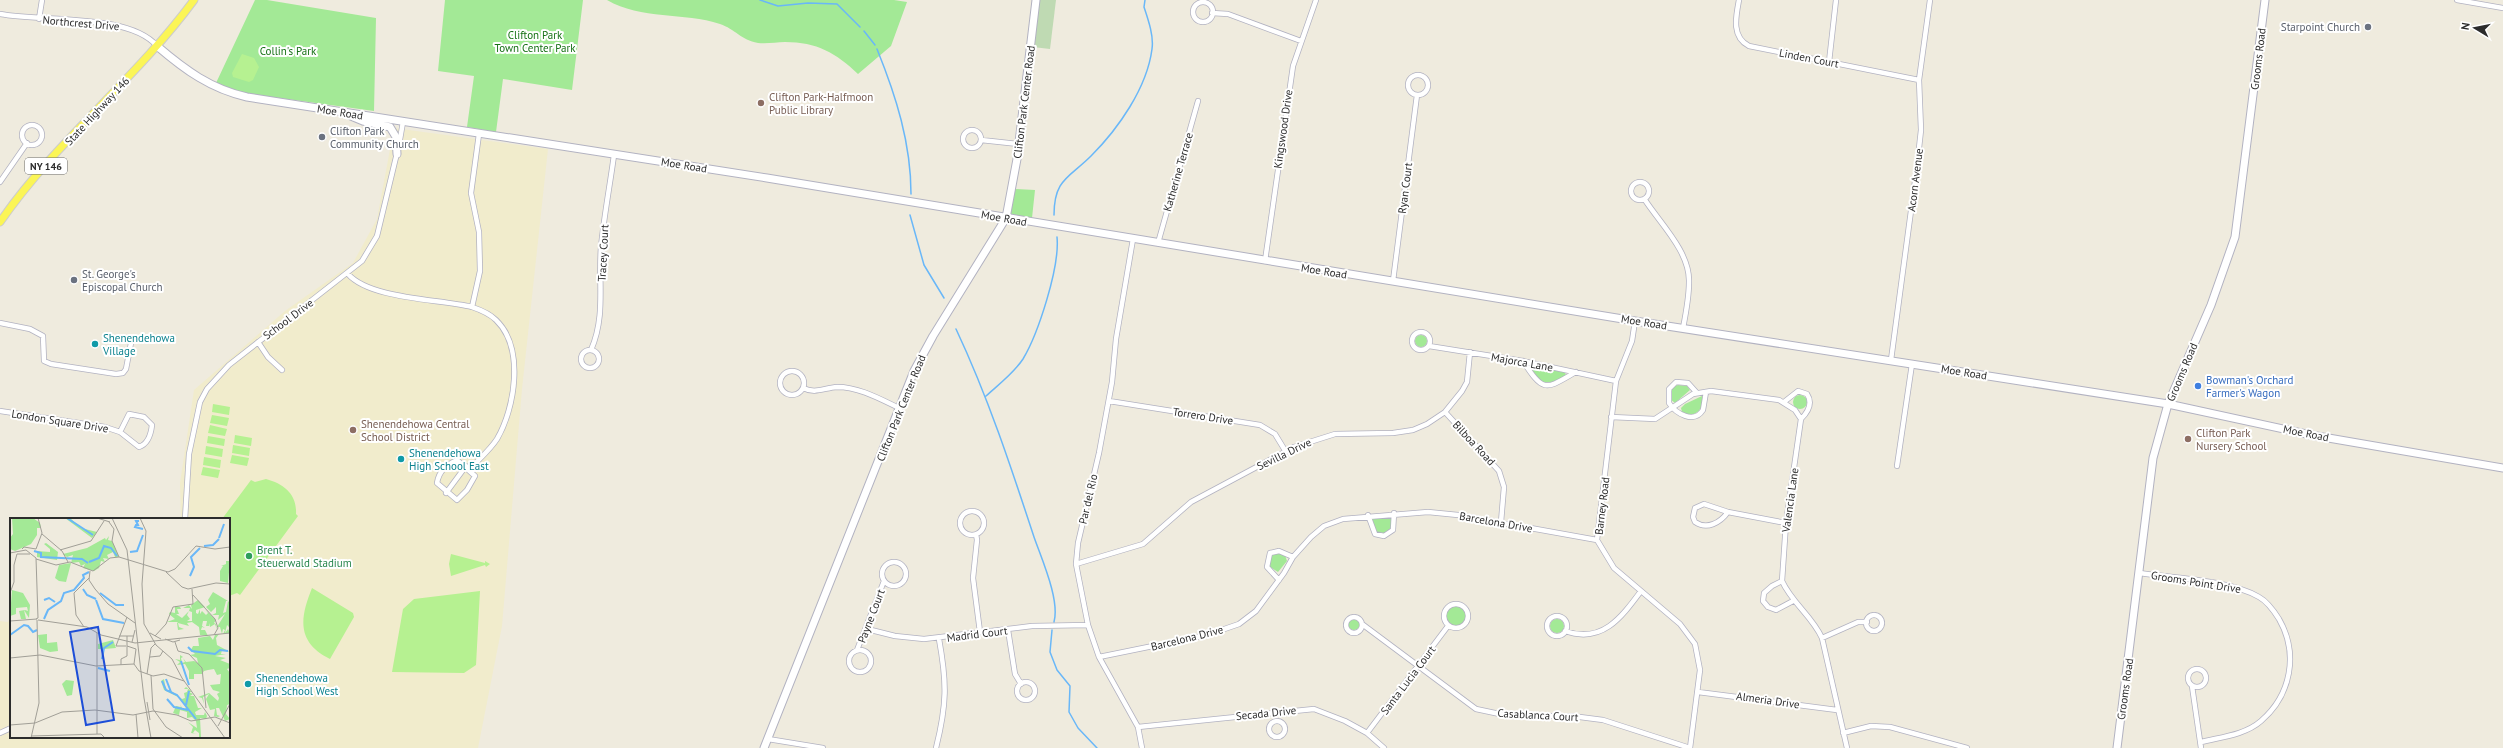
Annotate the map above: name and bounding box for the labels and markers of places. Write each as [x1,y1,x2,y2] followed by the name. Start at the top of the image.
[2281,20,2360,34] place label: Starpoint Church
[2363,22,2373,32] marker: Starpoint Church
[769,90,873,117] place label: Clifton Park-Halfmoon Public Library
[756,98,766,108] marker: Clifton Park-Halfmoon Public Library
[330,124,419,151] place label: Clifton Park Community Church
[317,132,327,142] marker: Clifton Park Community Church
[82,267,163,294] place label: St. George's Episcopal Church
[69,275,79,285] marker: St. George's Episcopal Church
[102,331,175,358] place label: Shenendehowa Village
[90,339,100,349] marker: Shenendehowa Village
[2206,373,2293,400] place label: Bowman's Orchard Farmer's Wagon
[2193,381,2203,391] marker: Bowman's Orchard Farmer's Wagon
[361,417,470,444] place label: Shenendehowa Central School District
[348,425,358,435] marker: Shenendehowa Central School District
[2196,426,2267,453] place label: Clifton Park Nursery School
[2183,434,2193,444] marker: Clifton Park Nursery School
[409,446,489,473] place label: Shenendehowa High School East
[396,454,406,464] marker: Shenendehowa High School East
[257,543,352,570] place label: Brent T. Steuerwald Stadium
[244,551,254,561] marker: Brent T. Steuerwald Stadium
[256,671,339,698] place label: Shenendehowa High School West
[243,679,253,689] marker: Shenendehowa High School West

